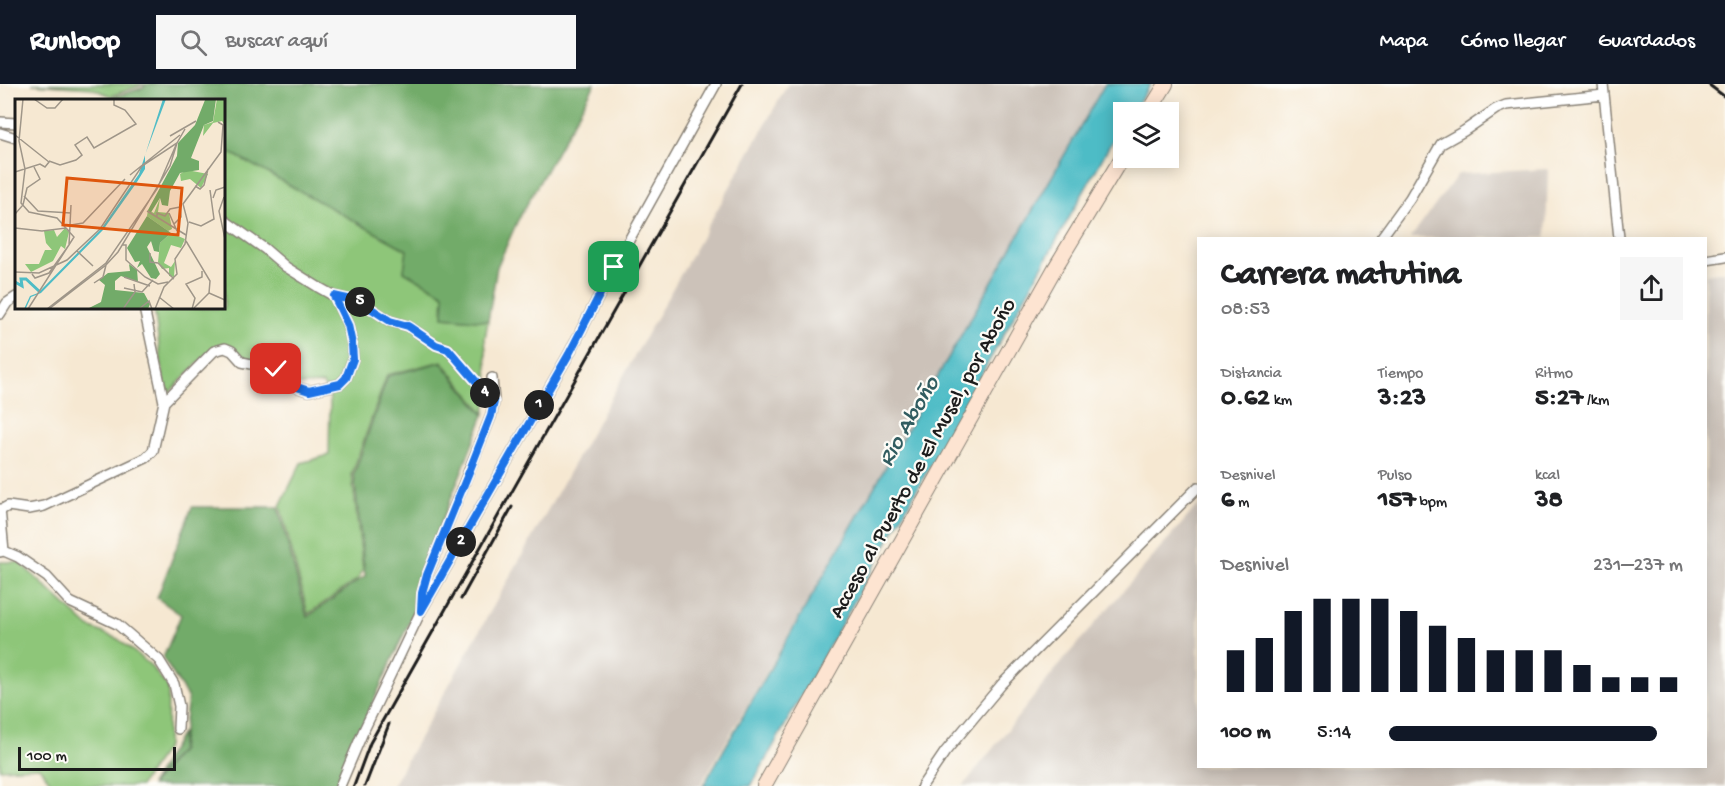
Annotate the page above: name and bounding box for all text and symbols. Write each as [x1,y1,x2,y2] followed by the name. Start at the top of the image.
[156,15,576,69] search box
[30,26,120,59] text: Runloop
[177,26,210,59] icon: search
[225,29,328,55] text: Buscar aquí
[1379,30,1428,55] text: Mapa
[1461,30,1565,55] text: Cómo llegar
[1598,30,1695,55] text: Guardados
[15,99,225,309] inset map
[1113,102,1179,168] map controls
[1113,102,1179,168] button: layers
[588,241,639,292] pin
[597,250,630,283] icon: arrive
[1221,257,1461,295] text: Carrera matutina
[1620,257,1683,320] button: share
[345,287,375,317] pin: 5
[356,292,364,311] text: 5
[825,294,1023,624] street label: Acceso al Puerto de El Musel, por Aboño
[1221,299,1271,322] text: 08:53
[250,343,301,394] pin
[259,352,292,385] icon: check
[1221,365,1282,384] text: Distancia
[1378,365,1423,384] text: Tiempo
[1535,365,1573,384] text: Ritmo
[873,371,948,472] water label: Rio Aboño
[470,378,500,408] pin: 4
[481,383,489,402] text: 4
[1221,384,1270,415] text: 0.62
[1378,384,1426,415] text: 3:23
[1535,384,1583,415] text: 5:27
[524,390,554,420] pin: 1
[1270,392,1292,411] text: km
[1583,392,1609,411] text: /km
[536,395,542,414] text: 1
[1221,467,1275,486] text: Desnivel
[1378,467,1412,486] text: Pulso
[1535,467,1560,486] text: kcal
[1221,486,1234,517] text: 6
[1378,486,1416,517] text: 157
[1535,486,1563,517] text: 38
[1234,494,1249,513] text: m
[1416,494,1447,513] text: bpm
[446,527,476,557] pin: 2
[457,532,465,551] text: 2
[1221,555,1289,578] text: Desnivel
[1593,555,1683,578] text: 231–237 m
[1221,722,1271,745] text: 100 m
[1317,722,1351,745] text: 5:14
[18,744,176,772] scale bar
[27,748,67,767] text: 100 m

